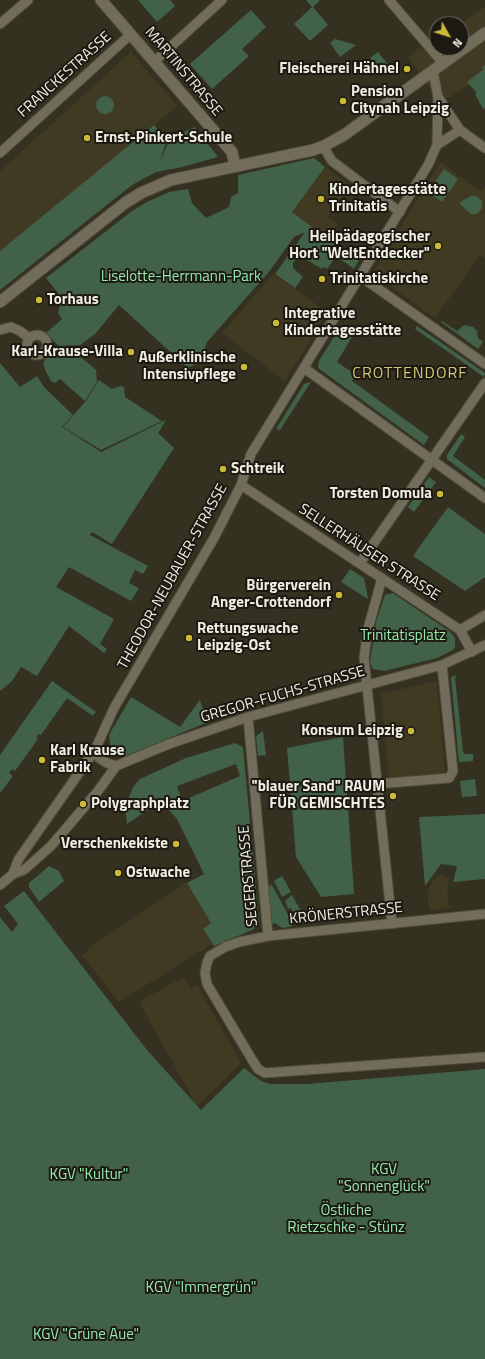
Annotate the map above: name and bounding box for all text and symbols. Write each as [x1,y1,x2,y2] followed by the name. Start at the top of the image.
[429,16,469,56] north arrow
[140,24,226,120] street label: MARTINSTRASSE
[15,28,115,122] street label: FRANCKESTRASSE
[449,35,466,51] text: N
[279,60,399,78] place label: Fleischerei Hähnel
[402,64,412,74] marker: Fleischerei Hähnel
[351,83,449,118] place label: Pension Citynah Leipzig
[338,96,348,106] marker: Pension Citynah Leipzig
[95,129,232,147] place label: Ernst-Pinkert-Schule
[82,133,92,143] marker: Ernst-Pinkert-Schule
[329,181,446,216] place label: Kindertagesstätte Trinitatis
[316,194,326,204] marker: Kindertagesstätte Trinitatis
[289,228,430,263] place label: Heilpädagogischer Hort "WeltEntdecker"
[433,241,443,251] marker: Heilpädagogischer Hort "WeltEntdecker"
[101,268,261,286] park label: Liselotte-Herrmann-Park
[330,270,428,288] place label: Trinitatiskirche
[317,274,327,284] marker: Trinitatiskirche
[47,291,99,309] place label: Torhaus
[34,295,44,305] marker: Torhaus
[284,305,401,340] place label: Integrative Kindertagesstätte
[271,318,281,328] marker: Integrative Kindertagesstätte
[11,343,123,361] place label: Karl-Krause-Villa
[126,347,136,357] marker: Karl-Krause-Villa
[139,349,236,384] place label: Außerklinische Intensivpflege
[239,362,249,372] marker: Außerklinische Intensivpflege
[352,364,468,384] district label: CROTTENDORF
[231,460,284,478] place label: Schtreik
[218,464,228,474] marker: Schtreik
[114,481,232,673] street label: THEODOR-NEUBAUER-STRASSE
[330,485,432,503] place label: Torsten Domula
[435,489,445,499] marker: Torsten Domula
[295,501,443,605] street label: SELLERHÄUSER STRASSE
[211,577,331,612] place label: Bürgerverein Anger-Crottendorf
[334,590,344,600] marker: Bürgerverein Anger-Crottendorf
[197,620,298,655] place label: Rettungswache Leipzig-Ost
[360,627,446,645] park label: Trinitatisplatz
[184,633,194,643] marker: Rettungswache Leipzig-Ost
[199,663,367,727] street label: GREGOR-FUCHS-STRASSE
[301,722,403,740] place label: Konsum Leipzig
[406,726,416,736] marker: Konsum Leipzig
[50,742,124,777] place label: Karl Krause Fabrik
[37,755,47,765] marker: Karl Krause Fabrik
[252,778,385,813] place label: "blauer Sand" RAUM FÜR GEMISCHTES
[388,791,398,801] marker: "blauer Sand" RAUM FÜR GEMISCHTES
[91,795,189,813] place label: Polygraphplatz
[78,799,88,809] marker: Polygraphplatz
[236,825,262,927] street label: SEGERSTRASSE
[61,835,168,853] place label: Verschenkekiste
[171,839,181,849] marker: Verschenkekiste
[126,864,190,882] place label: Ostwache
[113,868,123,878] marker: Ostwache
[288,899,404,929] street label: KRÖNERSTRASSE
[338,1161,430,1196] park label: KGV "Sonnenglück"
[50,1166,128,1184] park label: KGV "Kultur"
[287,1202,405,1237] park label: Östliche Rietzschke - Stünz
[146,1279,256,1297] park label: KGV "Immergrün"
[33,1326,139,1344] park label: KGV "Grüne Aue"

